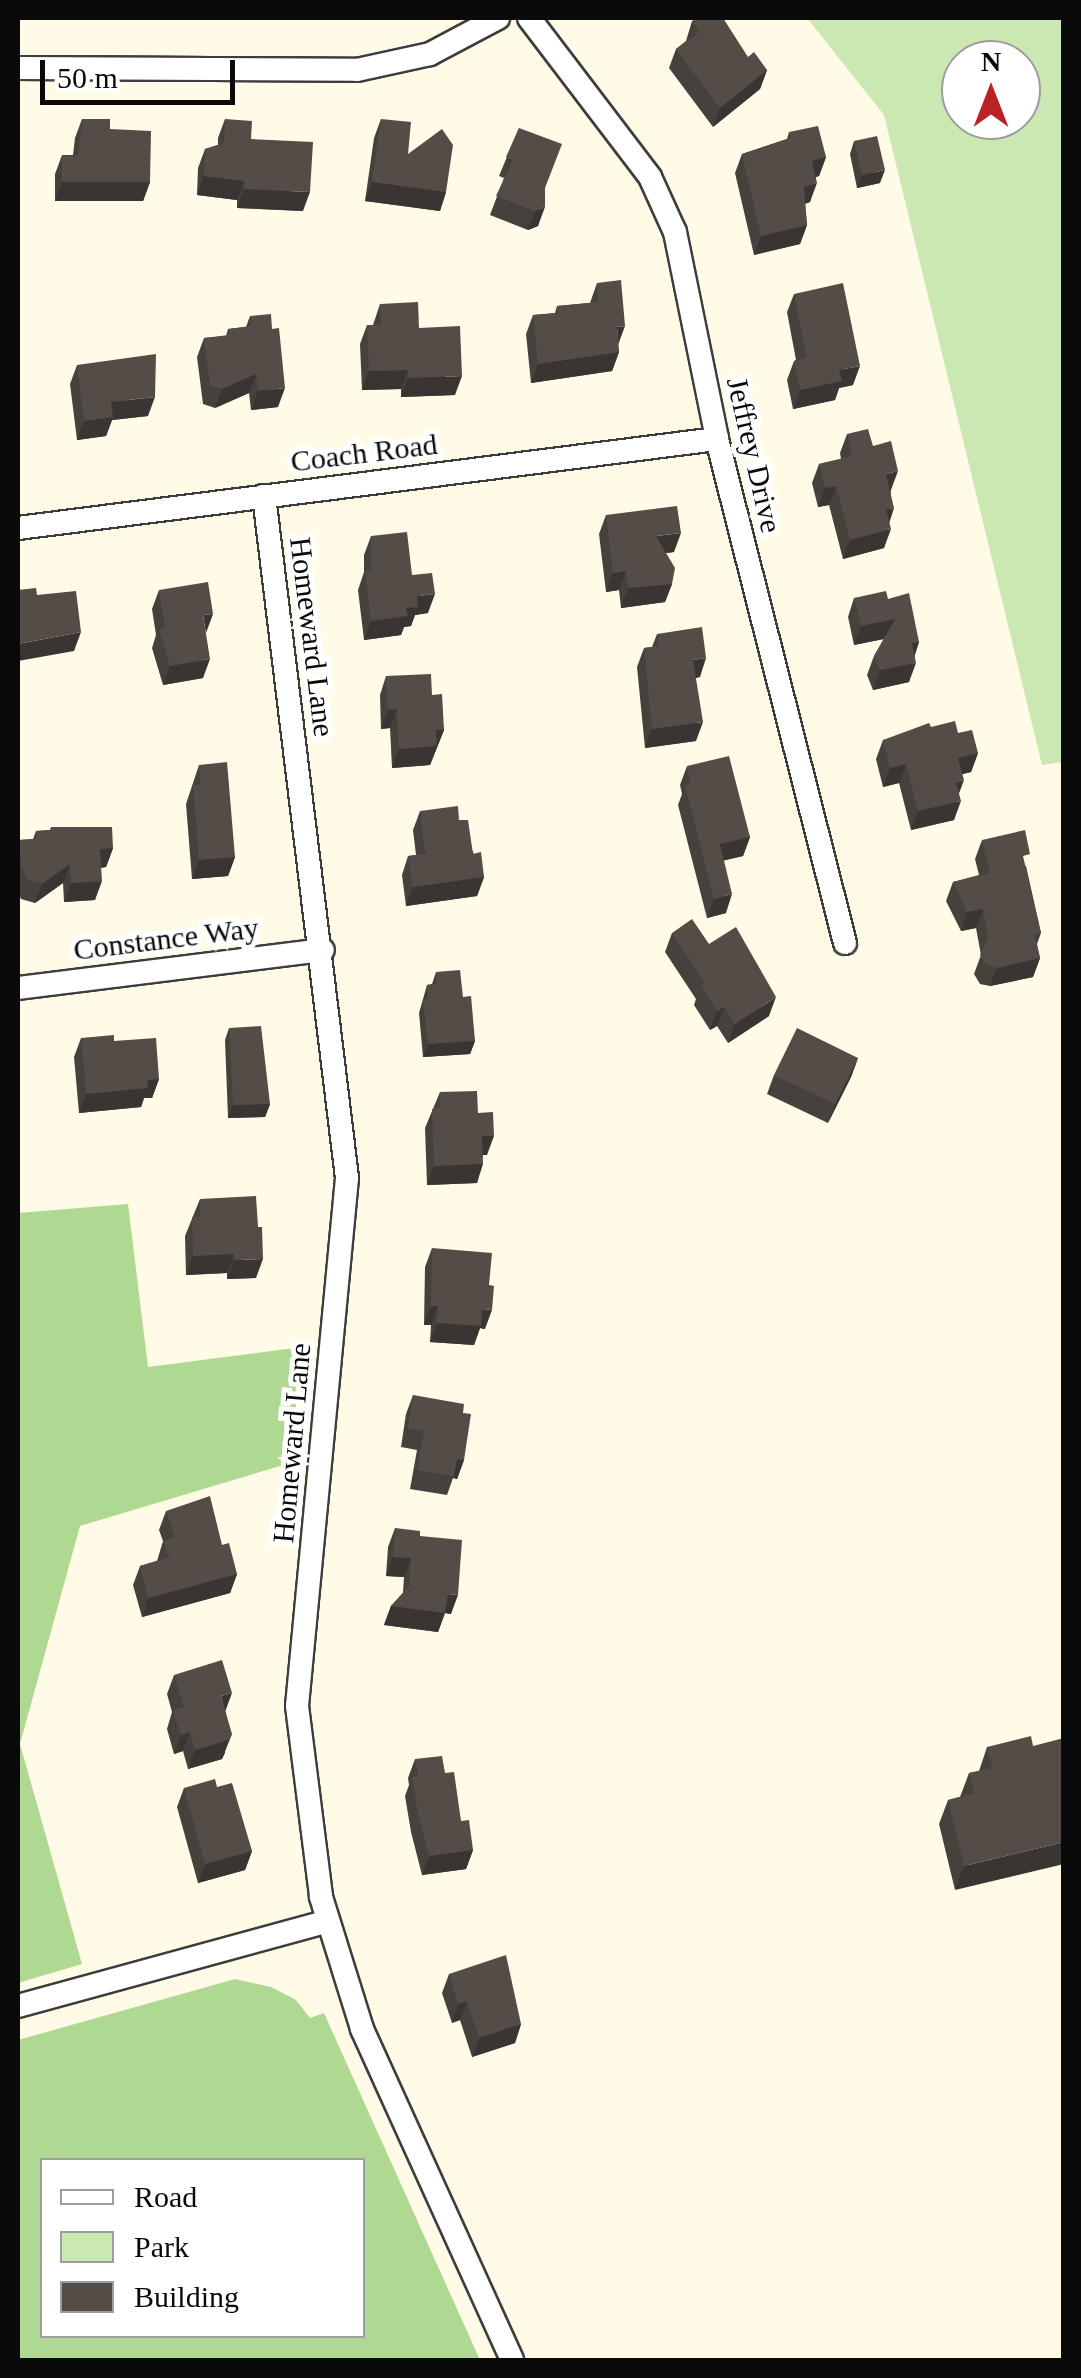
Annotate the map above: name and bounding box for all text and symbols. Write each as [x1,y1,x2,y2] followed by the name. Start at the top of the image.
[45,40,240,102] scale bar
[941,40,1041,140] north arrow
[981,46,1001,77] text: N
[57,61,118,94] text: 50 m
[719,374,789,536] street label: Jeffrey Drive
[289,426,439,480] street label: Coach Road
[282,535,342,739] street label: Homeward Lane
[71,910,261,968] street label: Constance Way
[265,1341,319,1545] street label: Homeward Lane
[40,2158,365,2338] legend
[134,2180,197,2213] text: Road
[134,2230,189,2263] text: Park
[134,2280,239,2313] text: Building

